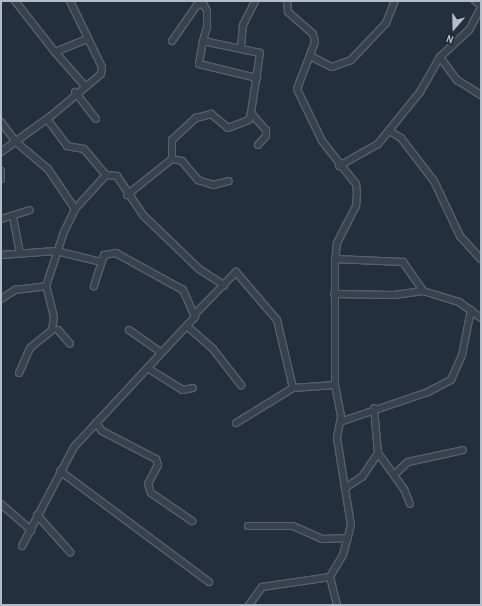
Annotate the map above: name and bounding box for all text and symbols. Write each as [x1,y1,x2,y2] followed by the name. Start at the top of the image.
[434,8,474,48] north arrow
[444,32,455,47] text: N

